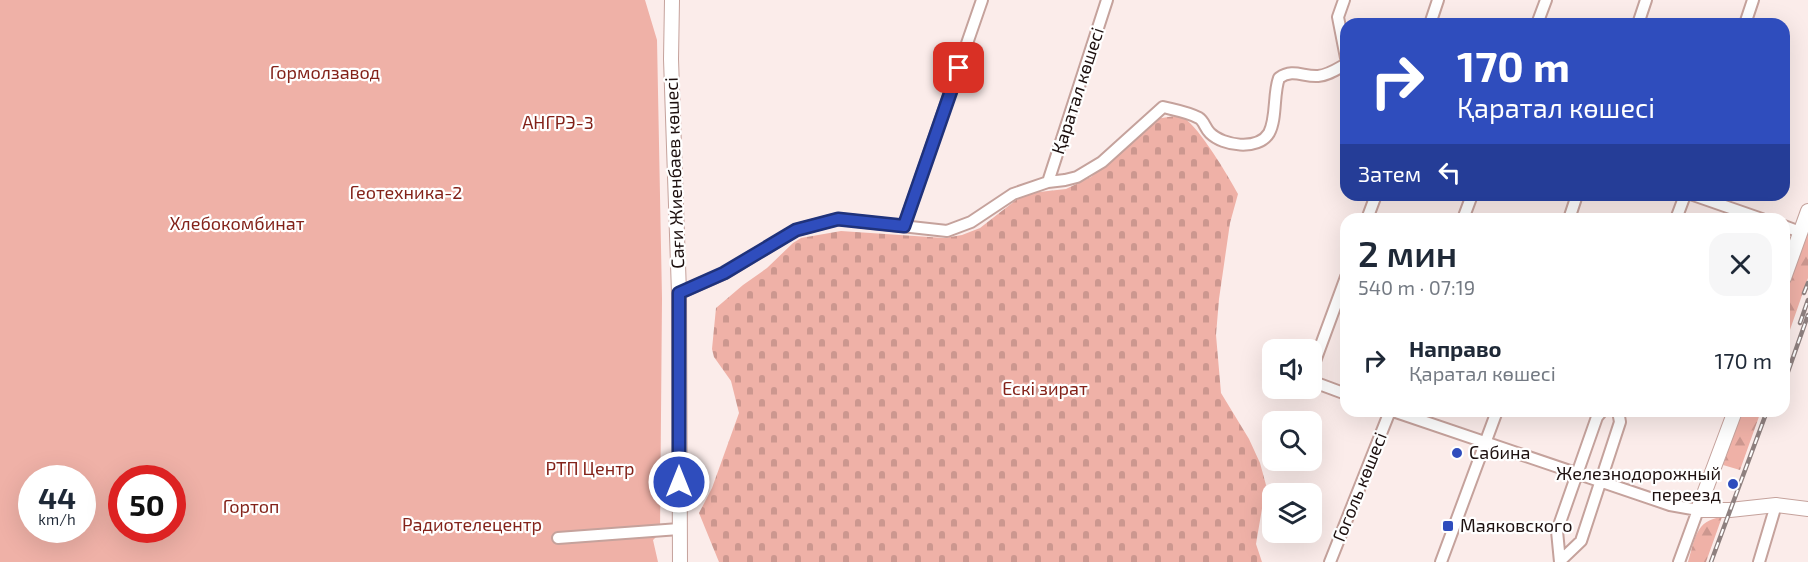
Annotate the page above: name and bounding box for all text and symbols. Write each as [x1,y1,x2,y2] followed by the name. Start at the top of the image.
[1046,25,1108,157] street label: Қаратал көшесі
[1457,40,1570,90] text: 170 m
[933,42,984,93] pin
[1358,42,1436,120] icon: right
[942,51,975,84] icon: arrive
[270,61,380,83] park label: Гормолзавод
[660,77,688,269] street label: Сағи Жиенбаев көшесі
[1457,91,1655,123] text: Қаратал көшесі
[522,111,594,133] park label: АНГРЭ-3
[1433,156,1466,189] icon: left
[1358,160,1421,186] text: Затем
[350,181,462,203] park label: Геотехника-2
[170,212,305,234] park label: Хлебокомбинат
[1358,231,1457,274] text: 2 мин
[1709,233,1772,296] button: close
[1358,275,1475,299] text: 540 m · 07:19
[1409,335,1502,361] text: Направо
[1262,339,1322,543] map controls
[1262,339,1322,399] button: sound
[1358,344,1391,377] icon: right
[1715,347,1772,373] text: 170 m
[1409,361,1556,385] text: Қаратал көшесі
[1002,377,1088,399] park label: Ескі зират
[1262,411,1322,471] button: search
[1327,429,1391,544] street label: Гоголь көшесі
[1469,441,1531,463] place label: Сабина
[1450,446,1464,460] marker: Сабина
[647,450,711,514] position arrow
[545,457,635,479] park label: РТП Центр
[1556,462,1721,505] place label: Железнодорожный переезд
[108,465,186,543] speed limit sign: 50
[1726,477,1740,491] marker: Железнодорожный переезд
[38,479,76,515] text: 44
[1262,483,1322,543] button: layers
[223,495,279,517] park label: Гортоп
[38,510,76,528] text: km/h
[402,513,542,535] park label: Радиотелецентр
[1460,514,1572,536] place label: Маяковского
[1441,519,1455,533] marker: Маяковского

